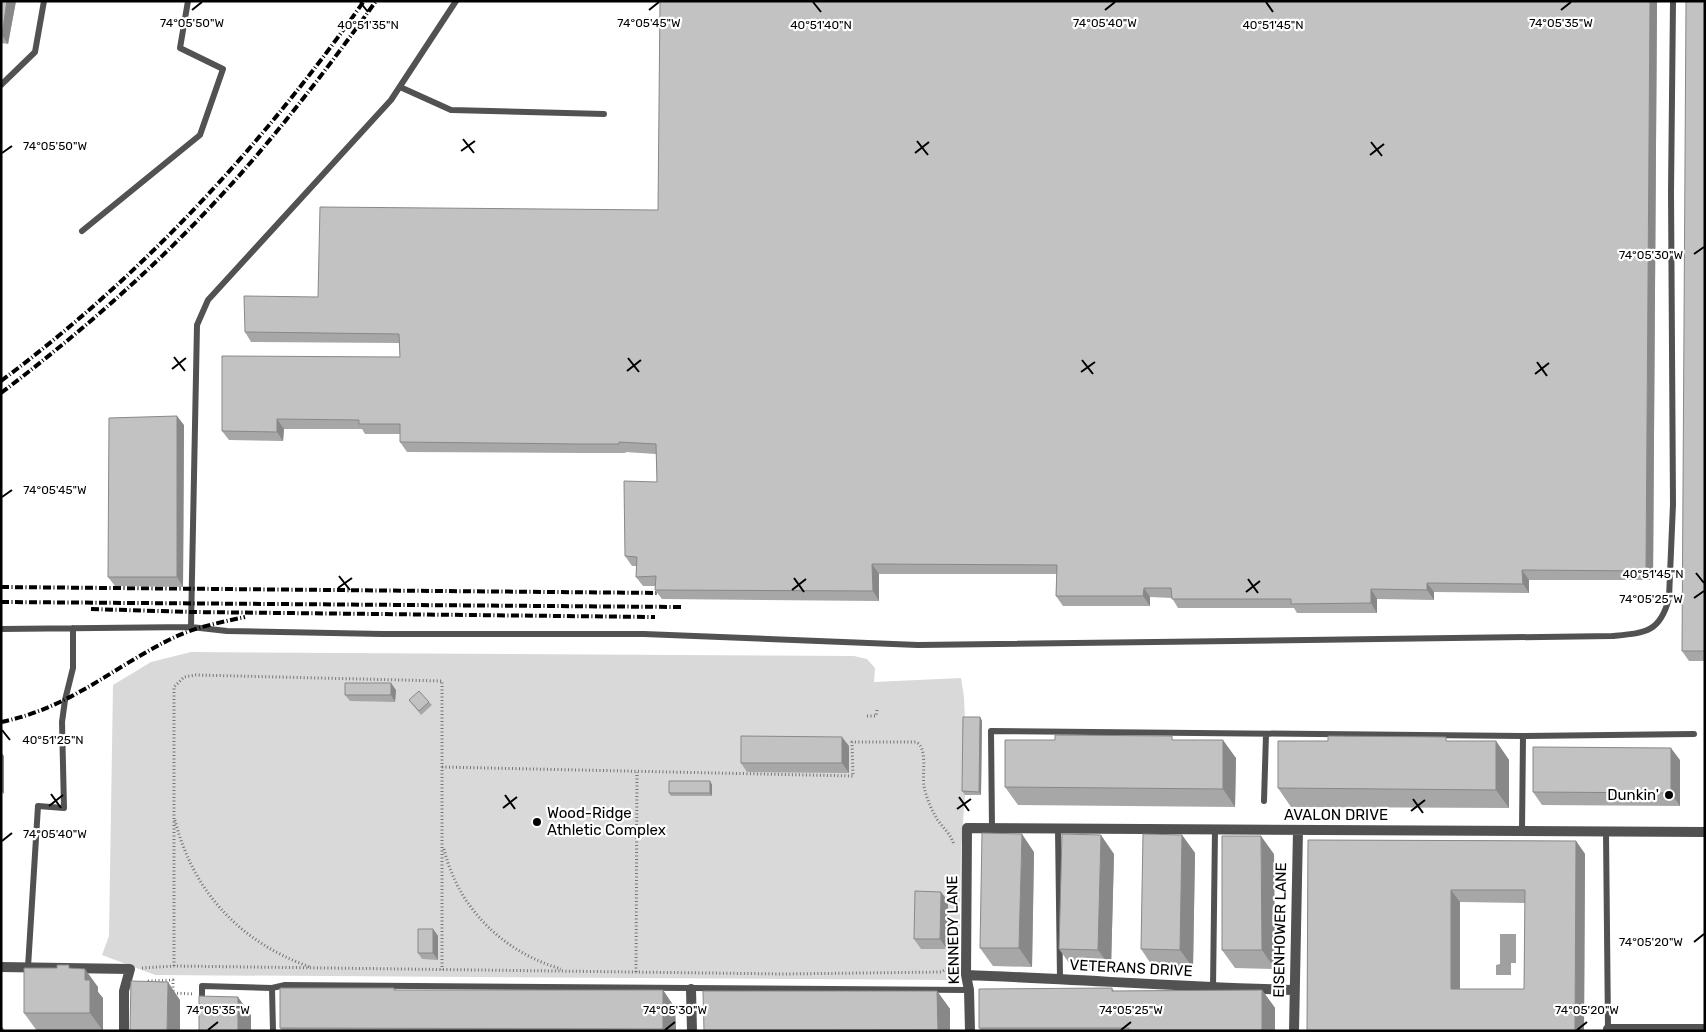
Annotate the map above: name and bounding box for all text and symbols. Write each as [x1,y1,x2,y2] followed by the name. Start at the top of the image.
[160,16,224,30] text: 74°05'50"W
[617,16,681,30] text: 74°05'45"W
[1073,16,1137,30] text: 74°05'40"W
[1529,16,1593,30] text: 74°05'35"W
[337,18,399,32] text: 40°51'35"N
[790,18,852,32] text: 40°51'40"N
[1242,18,1304,32] text: 40°51'45"N
[23,139,87,153] text: 74°05'50"W
[1619,248,1683,262] text: 74°05'30"W
[23,483,87,497] text: 74°05'45"W
[1622,567,1684,581] text: 40°51'45"N
[1619,592,1683,606] text: 74°05'25"W
[22,733,84,747] text: 40°51'25"N
[1607,786,1659,804] place label: Dunkin'
[1663,789,1675,801] marker: Dunkin'
[547,804,666,839] place label: Wood-Ridge Athletic Complex
[1284,806,1388,824] street label: AVALON DRIVE
[531,816,543,828] marker: Wood-Ridge Athletic Complex
[23,827,87,841] text: 74°05'40"W
[1270,862,1290,998] street label: EISENHOWER LANE
[943,875,963,985] street label: KENNEDY LANE
[1619,935,1683,949] text: 74°05'20"W
[1069,956,1193,980] street label: VETERANS DRIVE
[186,1003,250,1017] text: 74°05'35"W
[643,1003,707,1017] text: 74°05'30"W
[1099,1003,1163,1017] text: 74°05'25"W
[1555,1003,1619,1017] text: 74°05'20"W

